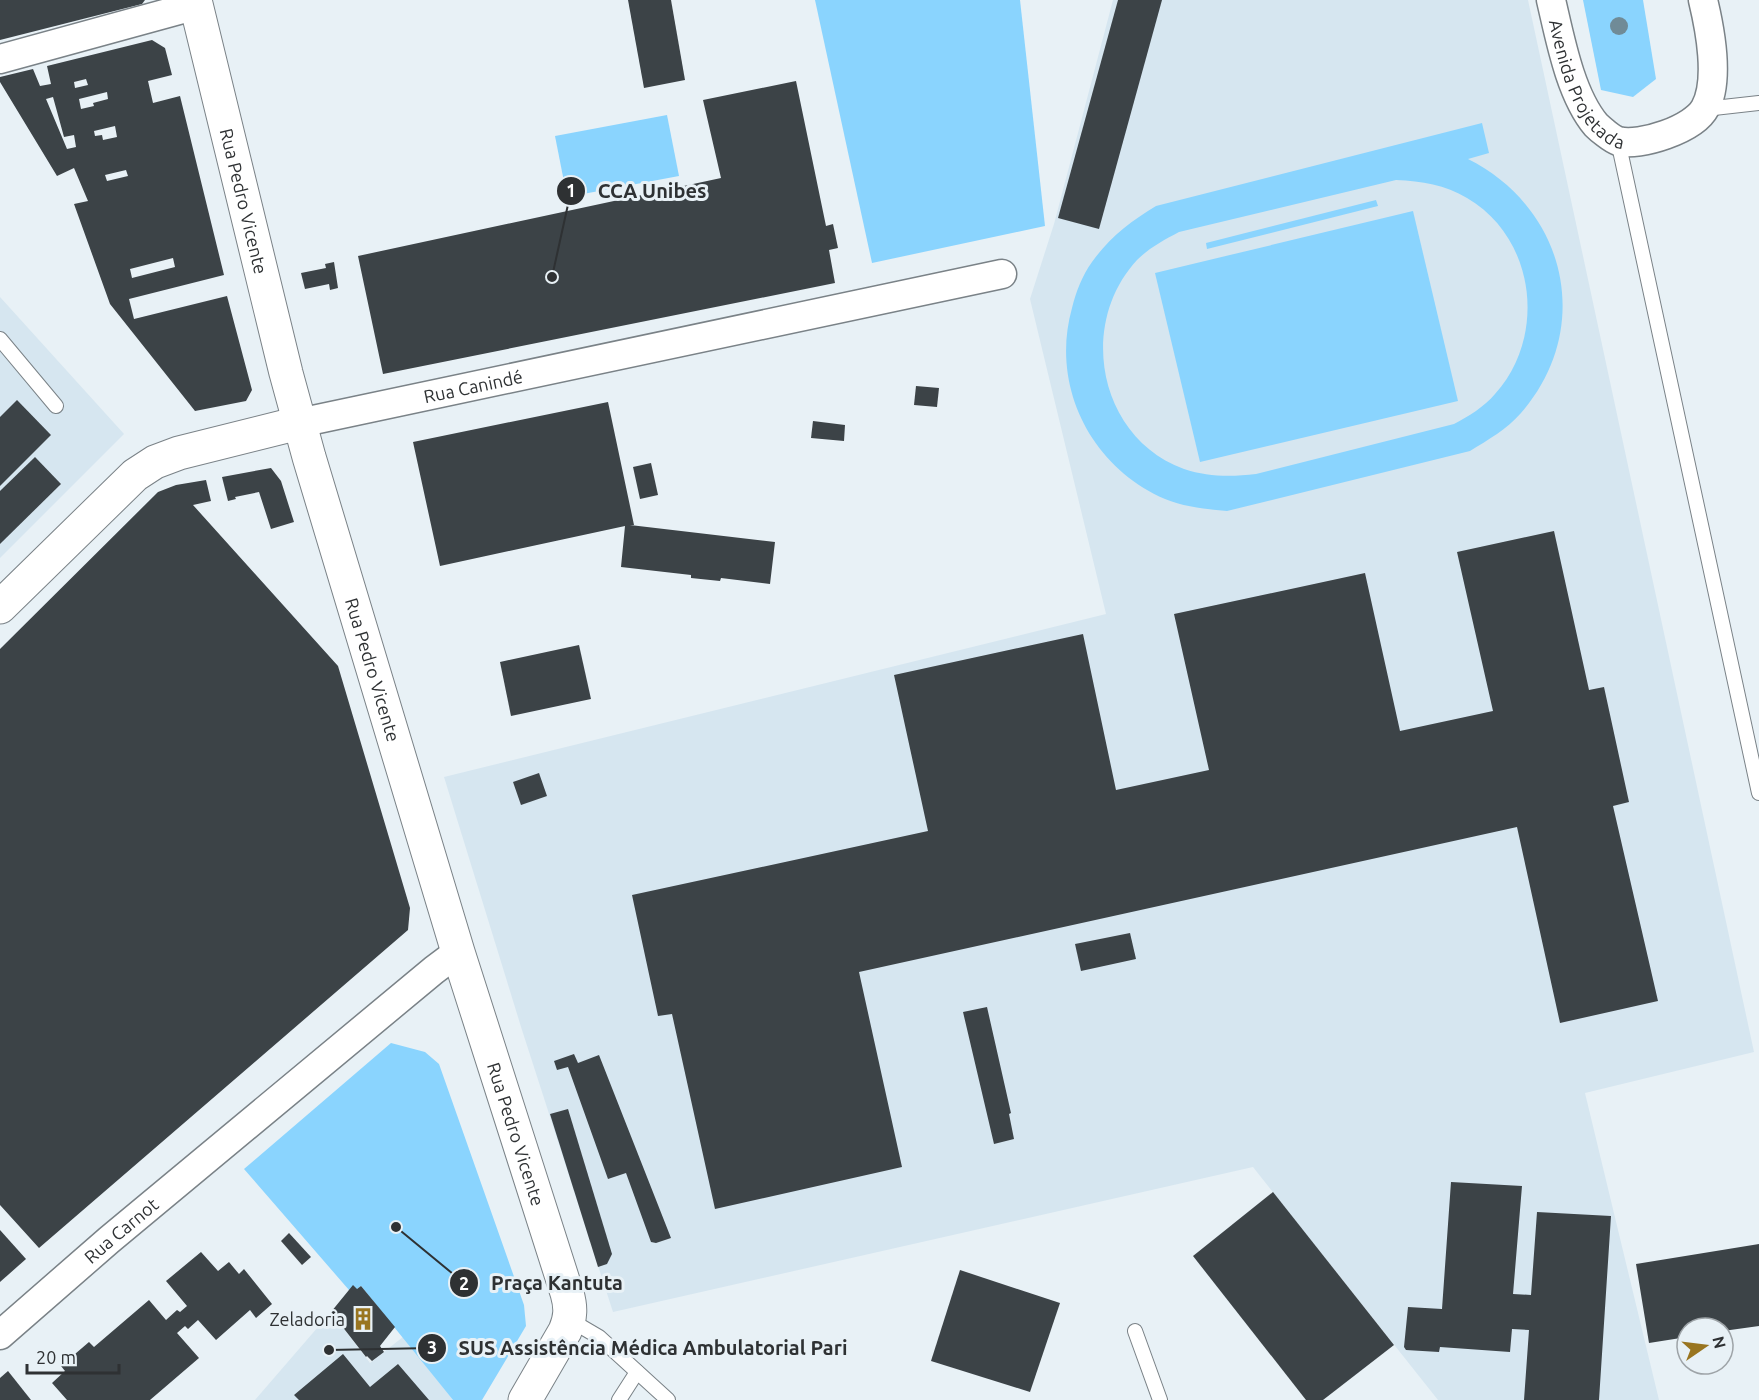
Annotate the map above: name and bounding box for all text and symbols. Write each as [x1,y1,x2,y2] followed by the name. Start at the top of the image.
[1546,18,1626,152] street label: Avenida Projetada
[217,126,271,276] street label: Rua Pedro Vicente
[556,172,718,210] callout: CCA Unibes
[598,179,706,202] text: CCA Unibes
[566,180,576,200] text: 1
[422,366,524,406] street label: Rua Canindé
[342,595,404,744] street label: Rua Pedro Vicente
[484,1060,548,1208] street label: Rua Pedro Vicente
[80,1194,162,1267] street label: Rua Carnot
[449,1264,635,1302] callout: Praça Kantuta
[491,1271,623,1294] text: Praça Kantuta
[459,1273,469,1293] text: 2
[350,1306,376,1332] building icon: Zeladoria
[269,1309,345,1329] place label: Zeladoria
[1675,1316,1735,1376] north arrow
[417,1329,860,1367] callout: SUS Assistência Médica Ambulatorial Pari
[1709,1334,1730,1350] text: N
[459,1336,847,1359] text: SUS Assistência Médica Ambulatorial Pari
[27,1337,118,1375] scale bar
[427,1337,437,1357] text: 3
[36,1347,76,1367] text: 20 m

